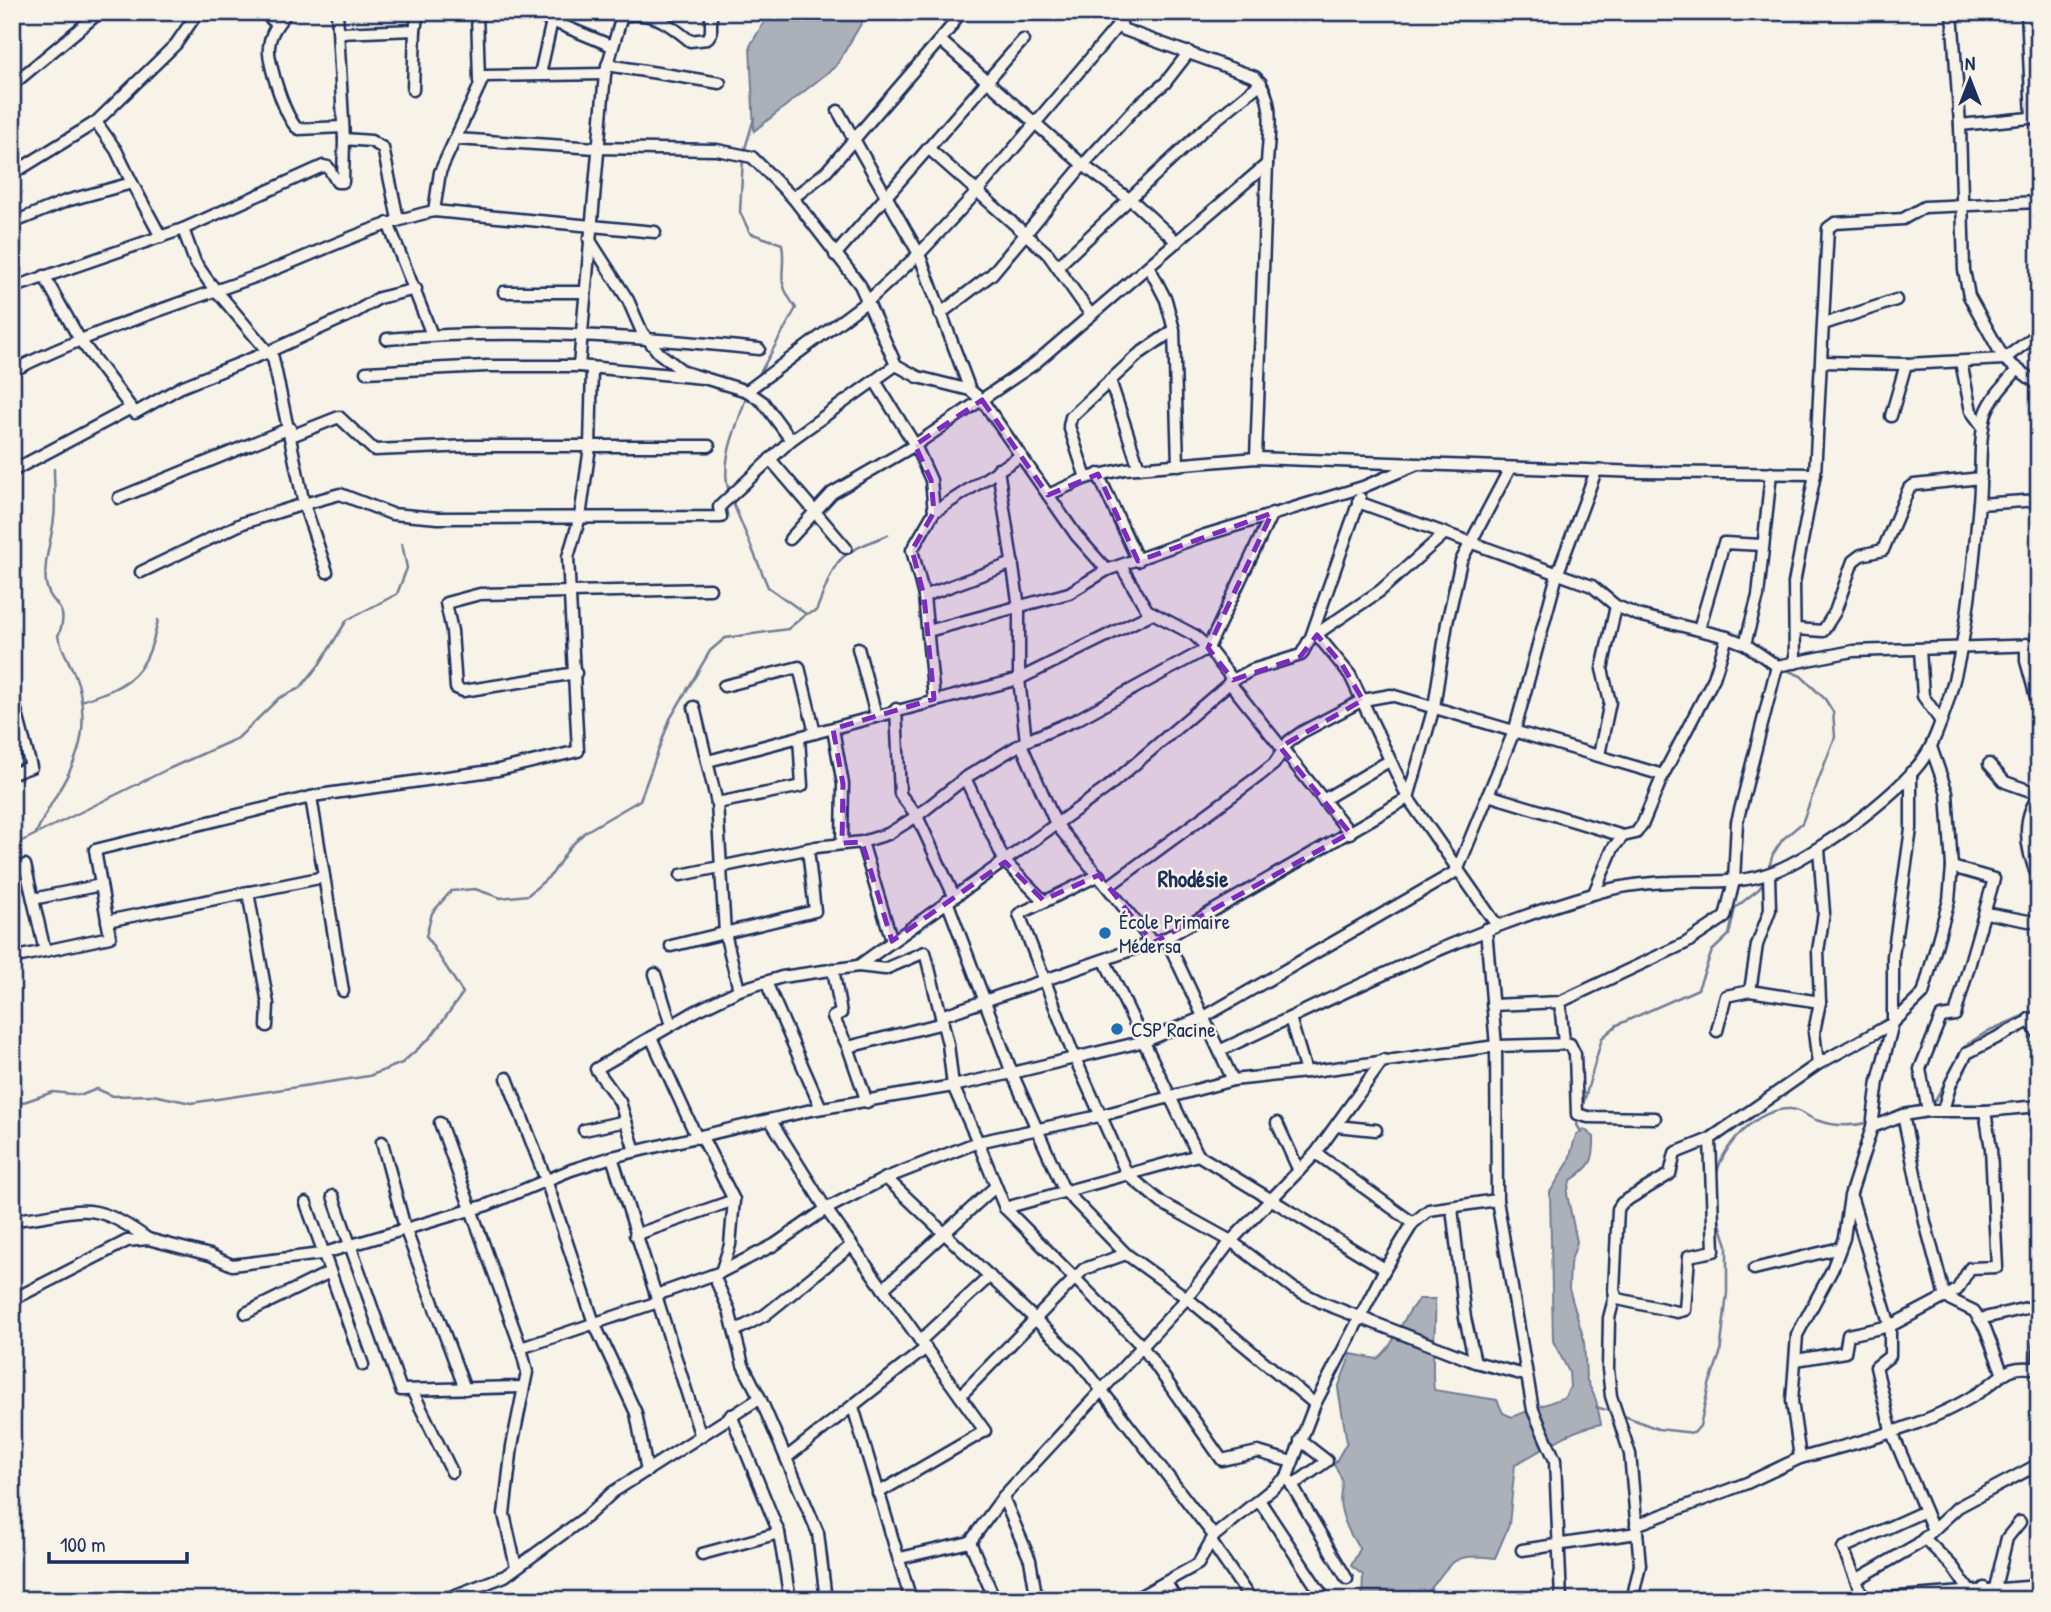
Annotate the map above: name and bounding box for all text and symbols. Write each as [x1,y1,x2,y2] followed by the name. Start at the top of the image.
[1936,46,2006,116] north arrow
[1965,50,1975,76] text: N
[1158,863,1229,894] district label: Rhodésie
[1119,907,1230,960] place label: École Primaire Médersa
[1097,925,1113,941] marker: École Primaire Médersa
[1131,1015,1216,1044] place label: CSP Racine
[1109,1021,1125,1037] marker: CSP Racine
[49,1521,187,1565] scale bar
[60,1530,106,1559] text: 100 m

